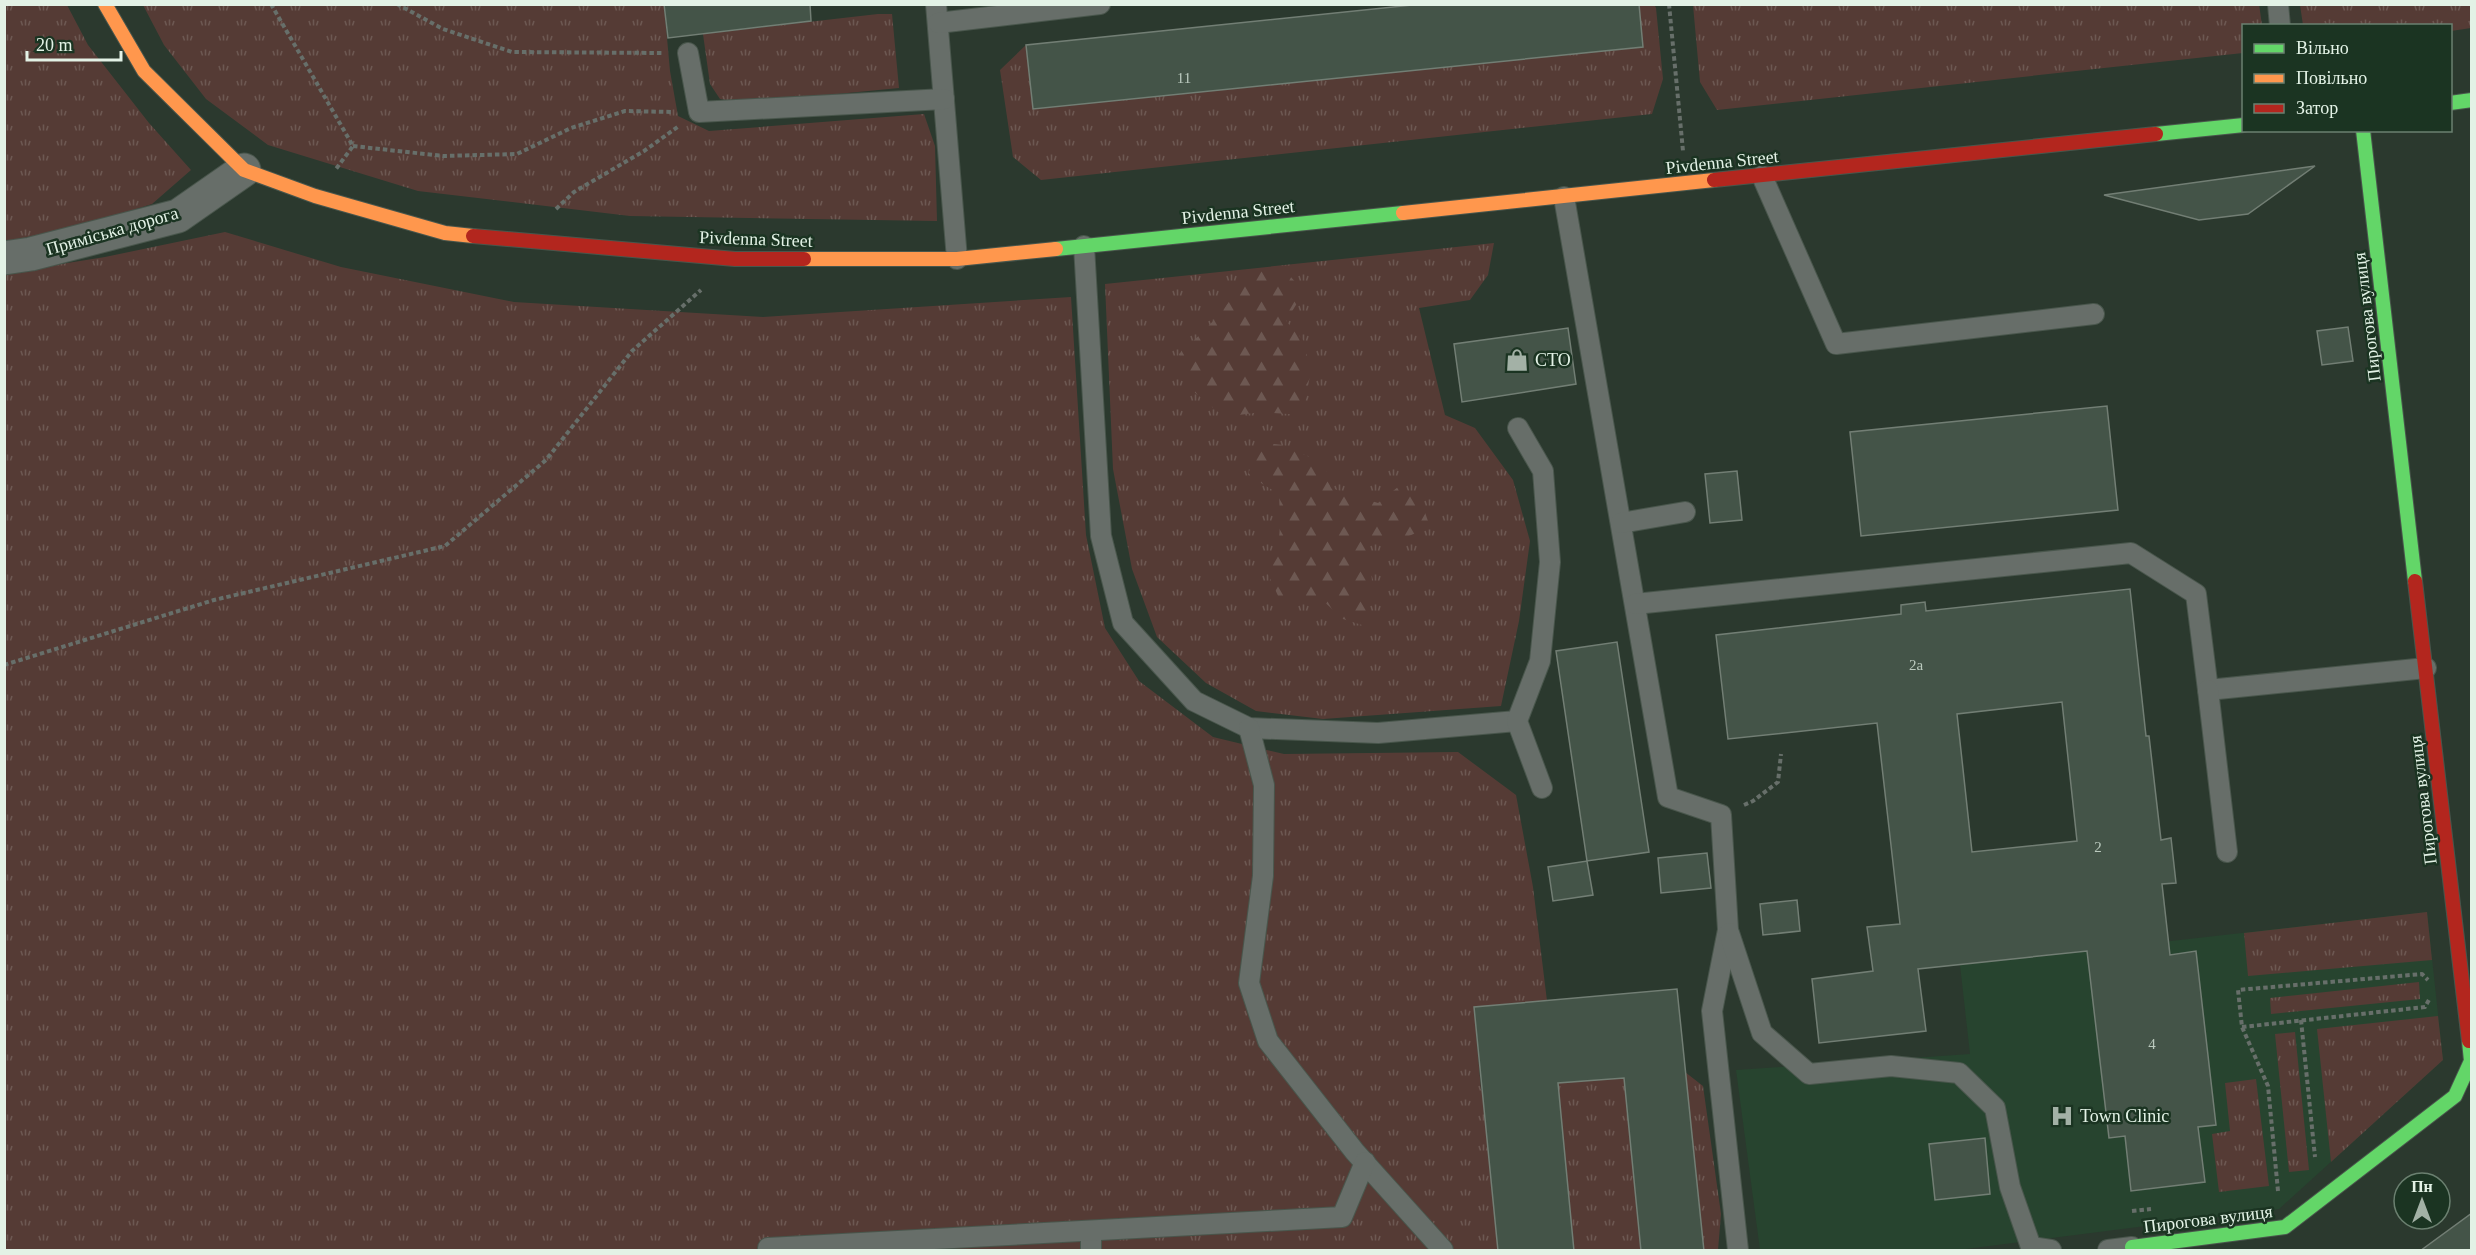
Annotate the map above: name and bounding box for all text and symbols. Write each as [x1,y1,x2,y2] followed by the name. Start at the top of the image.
[27,24,122,62] scale bar
[2242,24,2452,132] legend
[36,35,73,55] text: 20 m
[2296,38,2349,58] text: Вільно
[2296,68,2367,88] text: Повільно
[1177,70,1191,86] house number: 11
[2296,98,2338,118] text: Затор
[1665,146,1779,178] street label: Pivdenna Street
[1181,196,1295,228] street label: Pivdenna Street
[44,203,180,259] street label: Приміська дорога
[699,227,813,251] street label: Pivdenna Street
[2349,251,2385,383] street label: Пирогова вулиця
[1504,347,1530,373] shop icon: СТО
[1535,350,1571,370] place label: СТО
[1909,657,1923,673] house number: 2а
[2405,734,2441,866] street label: Пирогова вулиця
[2094,839,2102,855] house number: 2
[2148,1036,2156,1052] house number: 4
[2049,1103,2075,1129] hospital icon: Town Clinic
[2080,1106,2169,1126] place label: Town Clinic
[2392,1171,2452,1231] north arrow
[2411,1178,2433,1195] text: Пн
[2142,1201,2274,1237] street label: Пирогова вулиця

